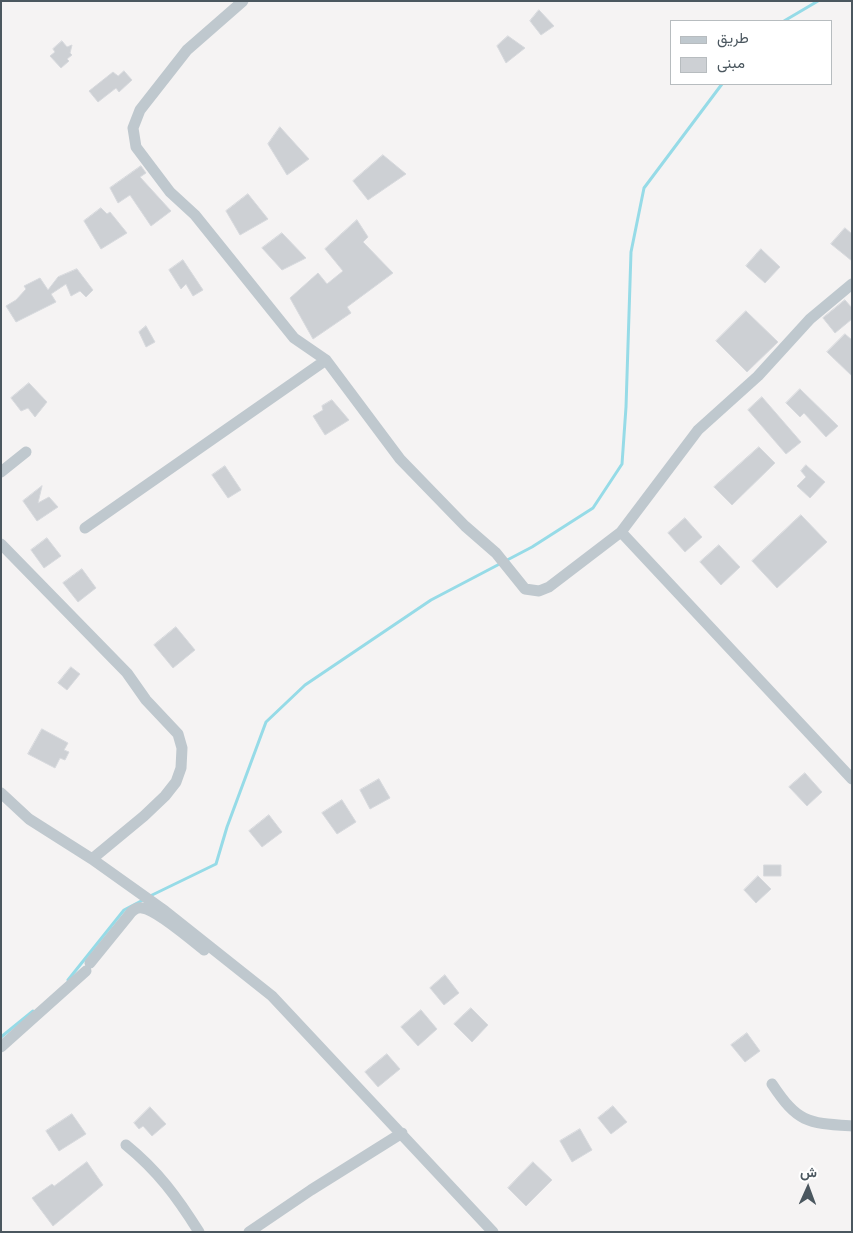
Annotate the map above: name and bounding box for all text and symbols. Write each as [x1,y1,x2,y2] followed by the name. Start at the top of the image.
[670,20,833,85] legend
[717,28,749,48] text: طريق
[717,53,745,73] text: مبنى
[783,1163,833,1213] north arrow
[800,1163,817,1182] text: ش

